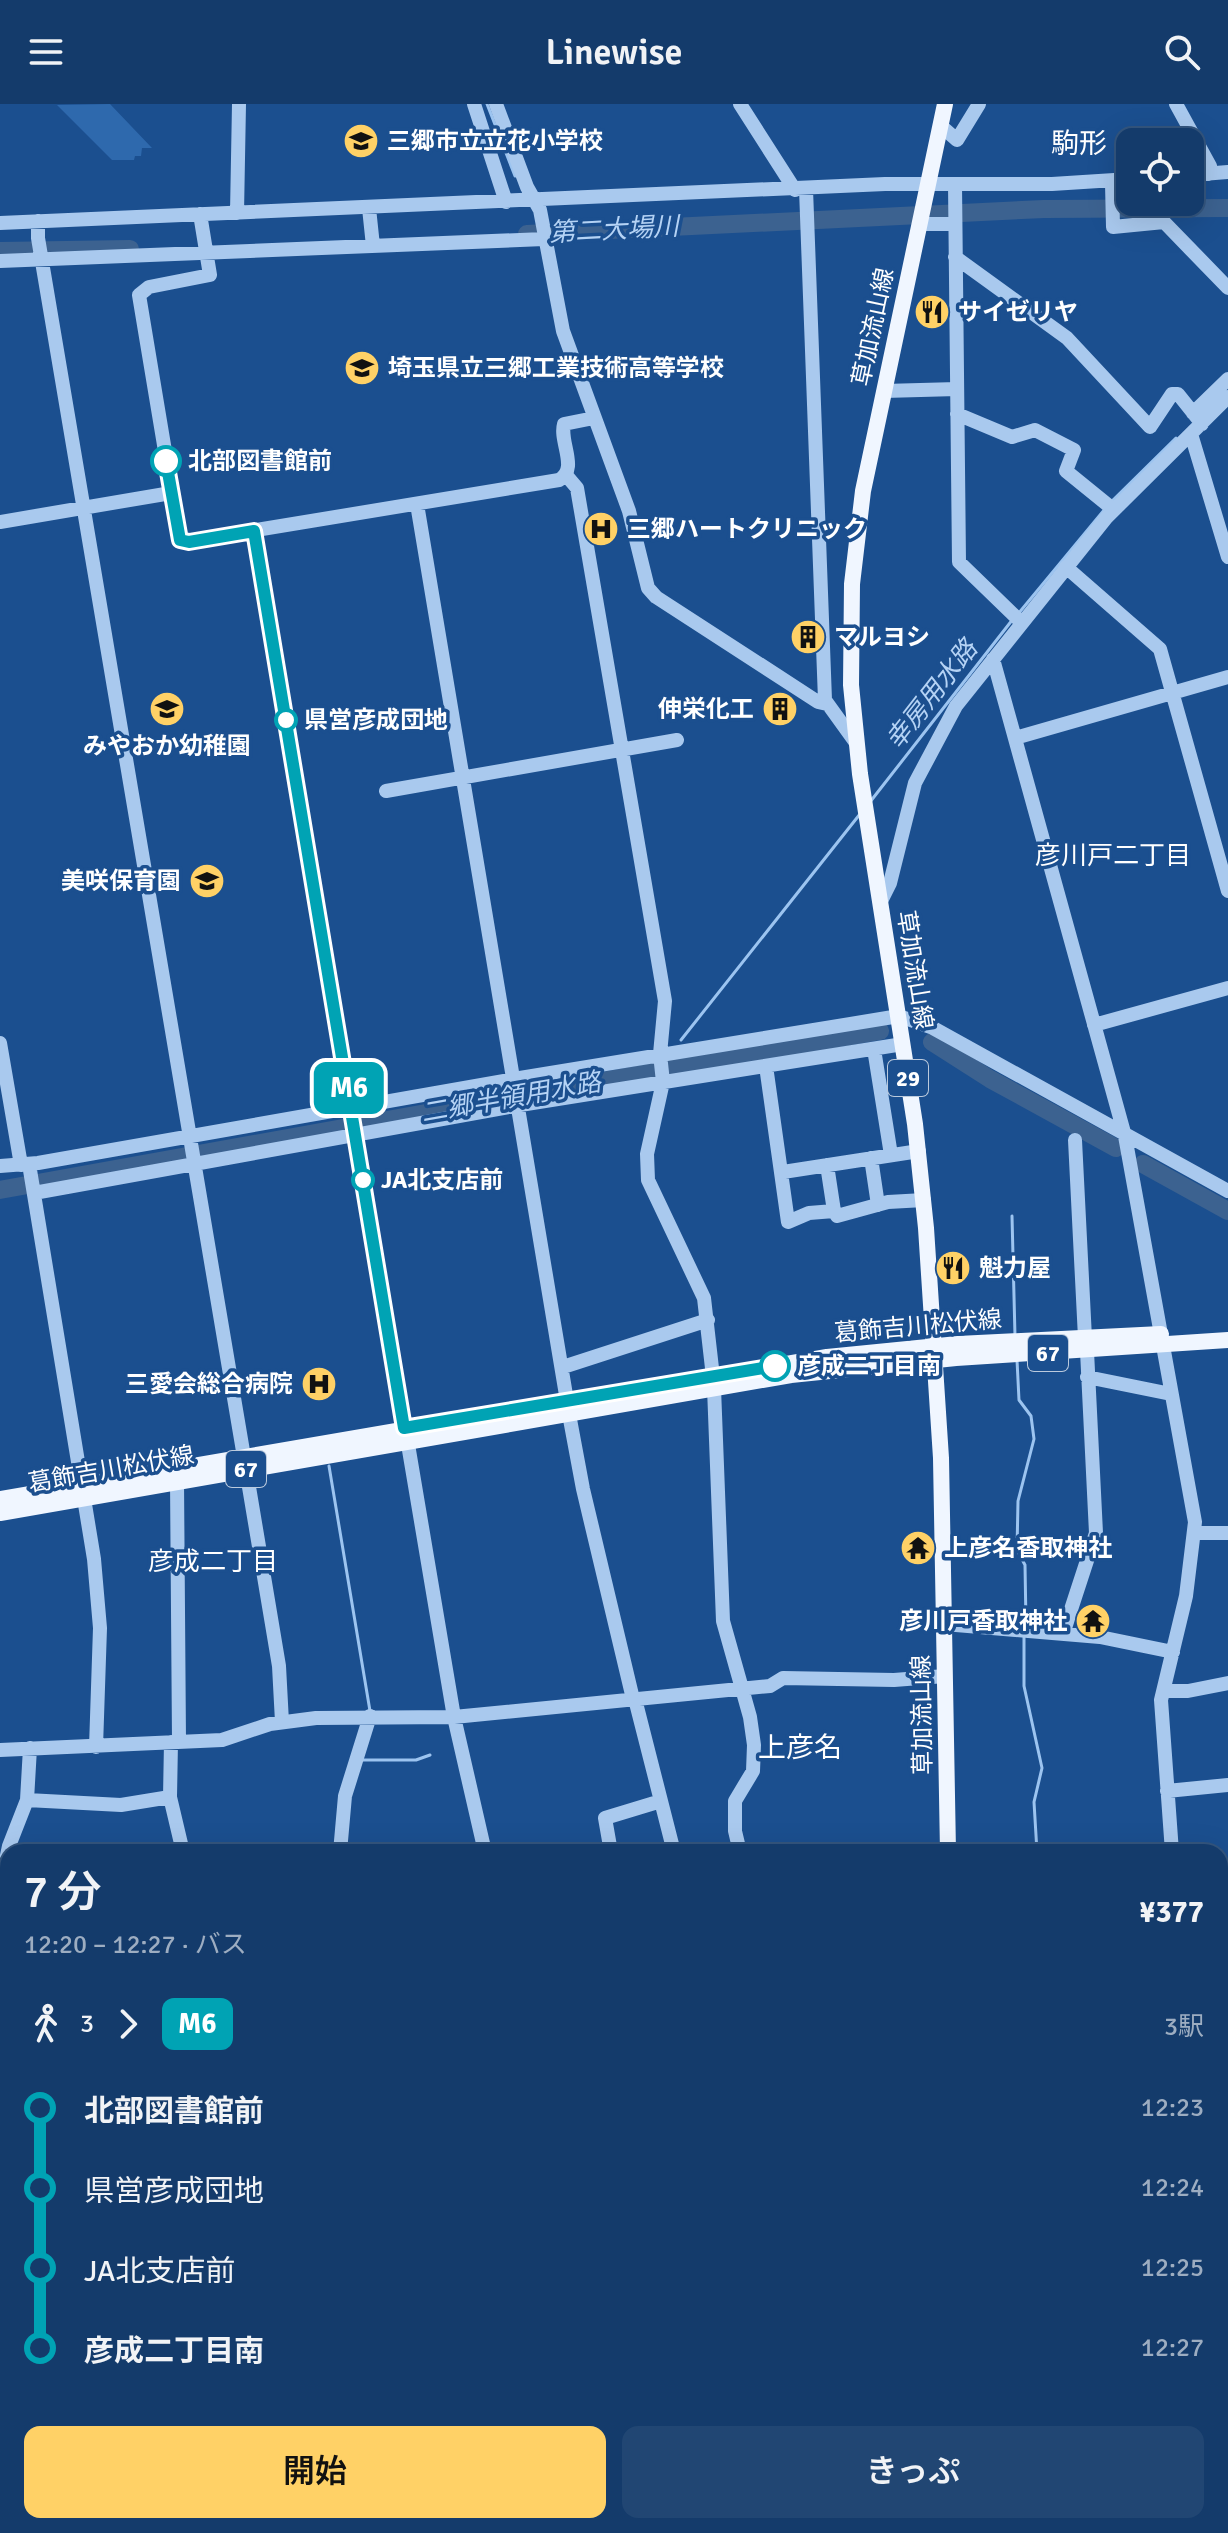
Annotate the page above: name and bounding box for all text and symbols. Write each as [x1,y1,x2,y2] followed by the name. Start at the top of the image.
[24,30,68,74] icon: menu
[545,30,683,75] text: Linewise
[1160,30,1204,74] icon: search
[342,122,380,160] school or university icon: 三郷市立立花小学校
[387,126,603,156] place label: 三郷市立立花小学校
[1051,127,1107,161] district label: 駒形
[1116,128,1204,216] map controls
[1116,128,1204,216] button: locate
[548,210,683,249] water label: 第二大場川
[846,265,900,389] street label: 草加流山線
[913,293,951,331] restaurant icon: サイゼリヤ
[958,297,1078,327] place label: サイゼリヤ
[343,349,381,387] school or university icon: 埼玉県立三郷工業技術高等学校
[388,353,724,383] place label: 埼玉県立三郷工業技術高等学校
[151,446,181,476] marker: 北部図書館前
[188,446,332,476] place label: 北部図書館前
[582,510,620,548] hospital icon: 三郷ハートクリニック
[627,514,867,544] place label: 三郷ハートクリニック
[789,618,827,656] building icon: マルヨシ
[834,622,930,652] place label: マルヨシ
[879,632,986,756] water label: 幸房用水路
[148,690,186,728] school or university icon: みやおか幼稚園
[761,690,799,728] building icon: 伸栄化工
[658,694,754,724] place label: 伸栄化工
[304,705,448,735] place label: 県営彦成団地
[275,709,297,731] marker: 県営彦成団地
[83,731,251,761] place label: みやおか幼稚園
[1035,840,1191,872] district label: 彦川戸二丁目
[188,862,226,900] school or university icon: 美咲保育園
[61,866,181,896] place label: 美咲保育園
[891,908,939,1032] street label: 草加流山線
[888,1060,928,1096] road number: 29
[313,1062,385,1114] line badge: M6
[419,1066,605,1130] water label: 二郷半領用水路
[330,1071,368,1105] text: M6
[381,1165,503,1195] place label: JA北支店前
[352,1169,374,1191] marker: JA北支店前
[934,1249,972,1287] restaurant icon: 魁力屋
[979,1253,1051,1283] place label: 魁力屋
[833,1304,1003,1348] street label: 葛飾吉川松伏線
[1028,1335,1068,1371] road number: 67
[760,1351,790,1381] marker: 彦成二丁目南
[797,1351,941,1381] place label: 彦成二丁目南
[300,1365,338,1403] hospital icon: 三愛会総合病院
[125,1369,293,1399] place label: 三愛会総合病院
[26,1440,196,1498] street label: 葛飾吉川松伏線
[226,1451,266,1487] road number: 67
[899,1529,937,1567] temple icon: 上彦名香取神社
[944,1533,1112,1563] place label: 上彦名香取神社
[148,1546,278,1578] district label: 彦成二丁目
[1074,1602,1112,1640] temple icon: 彦川戸香取神社
[899,1606,1067,1636] place label: 彦川戸香取神社
[906,1655,938,1775] street label: 草加流山線
[758,1731,842,1765] district label: 上彦名
[24,1866,101,1920] text: 7 分
[1139,1894,1204,1931] text: ¥377
[24,1929,247,1961] text: 12:20 – 12:27 · バス
[24,2002,68,2046] icon: walk
[106,2002,150,2046] icon: forward
[178,2007,217,2041] text: M6
[80,2008,94,2040] text: 3
[1164,2011,1204,2043] text: 3駅
[1141,2092,1204,2124] text: 12:23
[84,2093,264,2130] text: 北部図書館前
[1141,2172,1204,2204] text: 12:24
[84,2173,264,2210] text: 県営彦成団地
[1141,2252,1204,2284] text: 12:25
[84,2253,235,2290] text: JA北支店前
[1141,2332,1204,2364] text: 12:27
[84,2333,264,2370] text: 彦成二丁目南
[24,2426,606,2518] button: 開始
[622,2426,1204,2518] button: きっぷ

